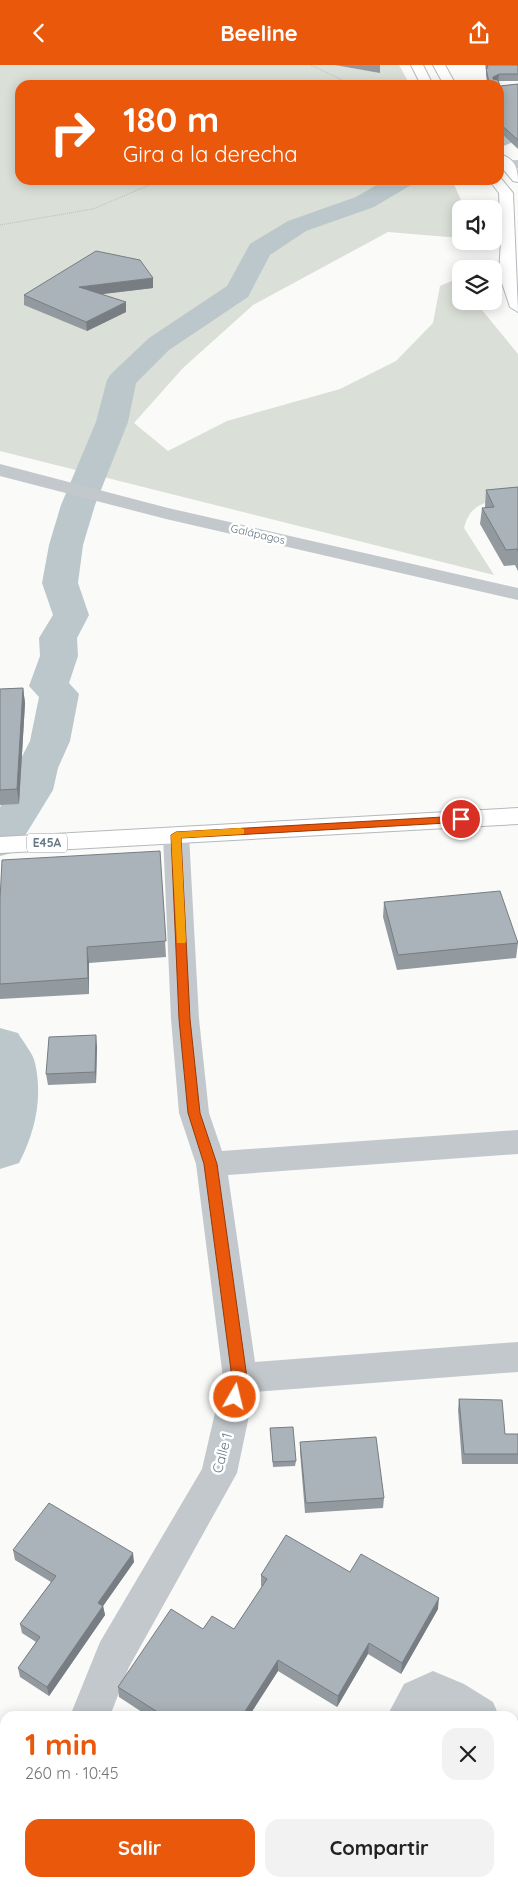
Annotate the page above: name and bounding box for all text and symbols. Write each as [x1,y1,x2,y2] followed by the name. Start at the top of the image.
[25,19,53,47] icon: back
[220,19,298,47] text: Beeline
[465,19,493,47] icon: share
[123,97,219,141] text: 180 m
[40,100,105,165] icon: right
[123,140,298,168] text: Gira a la derecha
[452,200,502,310] map controls
[452,200,502,250] button: sound
[452,260,502,310] button: layers
[229,521,287,547] street label: Galápagos
[440,798,482,840] pin
[447,805,475,833] icon: arrive
[27,833,67,853] road number: E45A
[208,1370,260,1422] position arrow
[208,1431,236,1475] street label: Calle 1
[25,1725,98,1763] text: 1 min
[442,1728,494,1780] button: close
[25,1763,119,1783] text: 260 m · 10:45
[25,1819,255,1877] button: Salir
[265,1819,494,1877] button: Compartir

